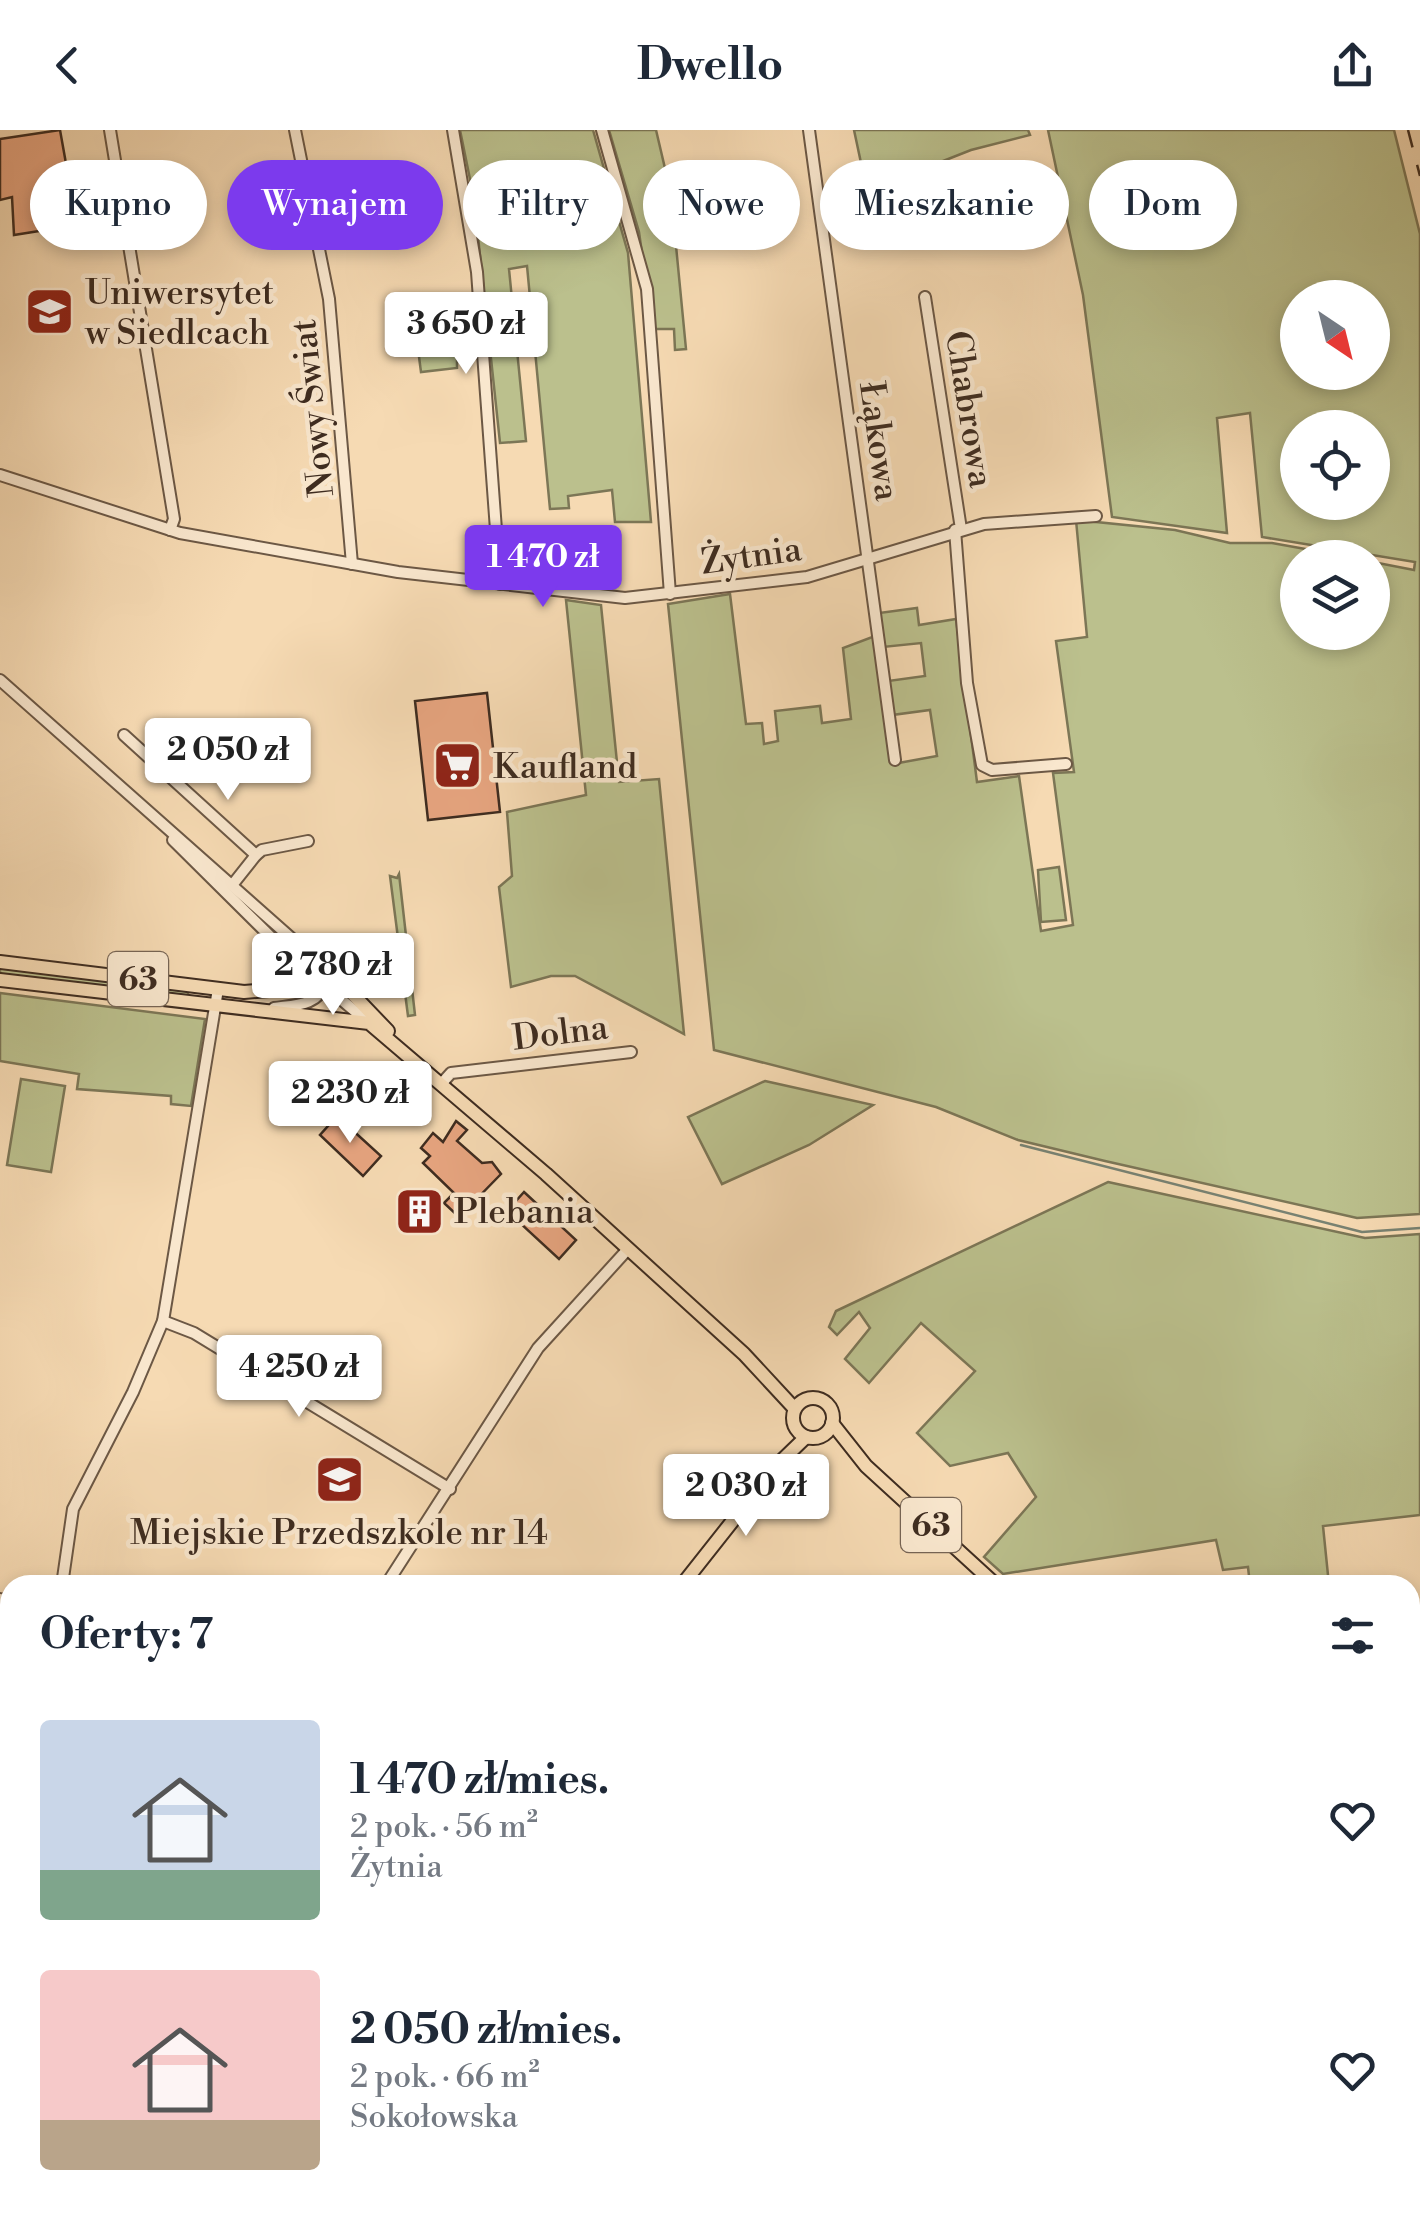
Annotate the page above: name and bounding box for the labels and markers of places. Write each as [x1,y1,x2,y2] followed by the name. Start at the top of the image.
[84,272,274,355] place label: Uniwersytet w Siedlcach
[24,286,76,338] school or university icon: Uniwersytet w Siedlcach
[363,292,569,377] pin: 3 650 zł
[440,525,646,610] pin: 1 470 zł
[125,718,331,803] pin: 2 050 zł
[432,740,484,792] supermarket icon: Kaufland
[493,746,637,789] place label: Kaufland
[230,933,436,1018] pin: 2 780 zł
[247,1061,453,1146] pin: 2 230 zł
[393,1185,445,1237] building icon: Plebania
[454,1191,594,1234] place label: Plebania
[196,1335,402,1420] pin: 4 250 zł
[313,1454,365,1506] school or university icon: Miejskie Przedszkole nr 14
[643,1454,849,1539] pin: 2 030 zł
[130,1512,548,1555] place label: Miejskie Przedszkole nr 14

